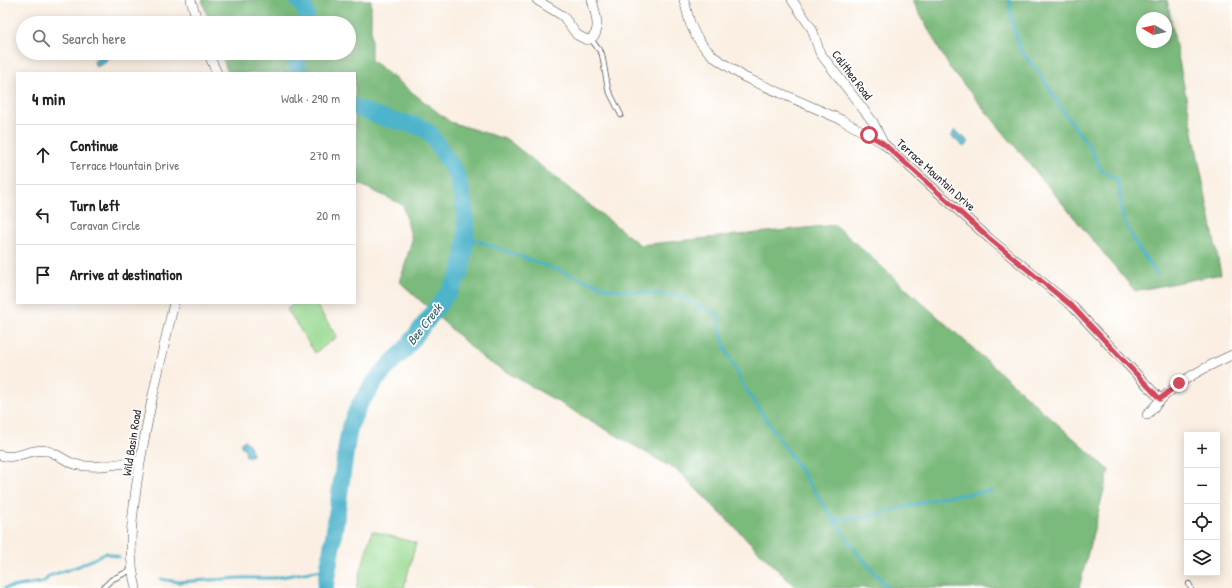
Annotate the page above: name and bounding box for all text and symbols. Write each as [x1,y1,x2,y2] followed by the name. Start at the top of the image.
[1136,12,1172,48] north arrow
[16,16,356,60] search box
[30,27,52,49] icon: search
[62,28,126,49] text: Search here
[828,46,877,103] street label: Calithea Road
[32,87,65,110] text: 4 min
[281,89,340,107] text: Walk · 290 m
[860,126,878,144] route start
[70,135,118,156] text: Continue
[893,135,980,215] street label: Terrace Mountain Drive
[32,144,54,166] icon: ahead
[310,146,340,164] text: 270 m
[70,156,179,174] text: Terrace Mountain Drive
[70,195,120,216] text: Turn left
[32,204,54,226] icon: left
[316,206,340,224] text: 20 m
[70,216,140,234] text: Caravan Circle
[32,264,54,286] icon: arrive
[70,264,182,285] text: Arrive at destination
[402,298,447,348] water label: Bee Creek
[1170,374,1188,392] route end
[118,408,145,477] street label: Wild Basin Road
[1184,432,1220,576] map controls
[1184,432,1220,468] button: +
[1184,468,1220,504] button: −
[1184,504,1220,540] button: locate
[1184,540,1220,576] button: layers

